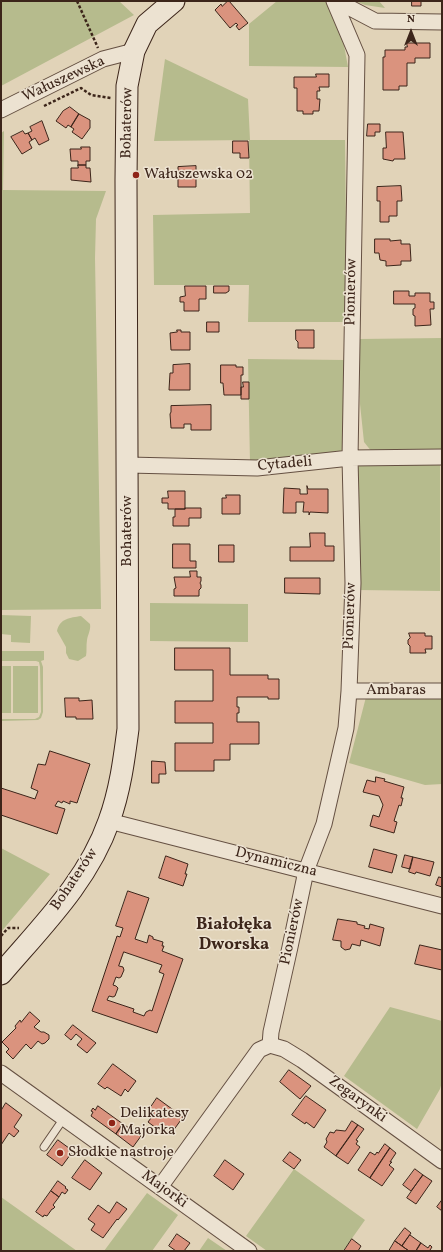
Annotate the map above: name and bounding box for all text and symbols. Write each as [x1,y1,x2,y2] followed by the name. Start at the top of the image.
[391,12,431,52] north arrow
[407,12,415,27] text: N
[20,53,108,107] street label: Wałuszewska
[118,87,138,159] street label: Bohaterów
[144,166,253,184] place label: Wałuszewska 02
[131,170,141,180] marker: Wałuszewska 02
[342,258,362,326] street label: Pionierów
[257,454,313,476] street label: Cytadeli
[119,495,137,567] street label: Bohaterów
[341,582,361,650] street label: Pionierów
[366,682,426,700] street label: Ambaras
[233,844,319,882] street label: Dynamiczna
[48,845,102,915] street label: Bohaterów
[277,897,309,967] street label: Pionierów
[196,916,272,956] district label: Białołęka Dworska
[324,1073,390,1127] street label: Zegarynki
[120,1105,189,1140] place label: Delikatesy Majorka
[107,1118,117,1128] marker: Delikatesy Majorka
[68,1144,174,1162] place label: Słodkie nastroje
[55,1148,65,1158] marker: Słodkie nastroje
[137,1167,191,1213] street label: Majorki

